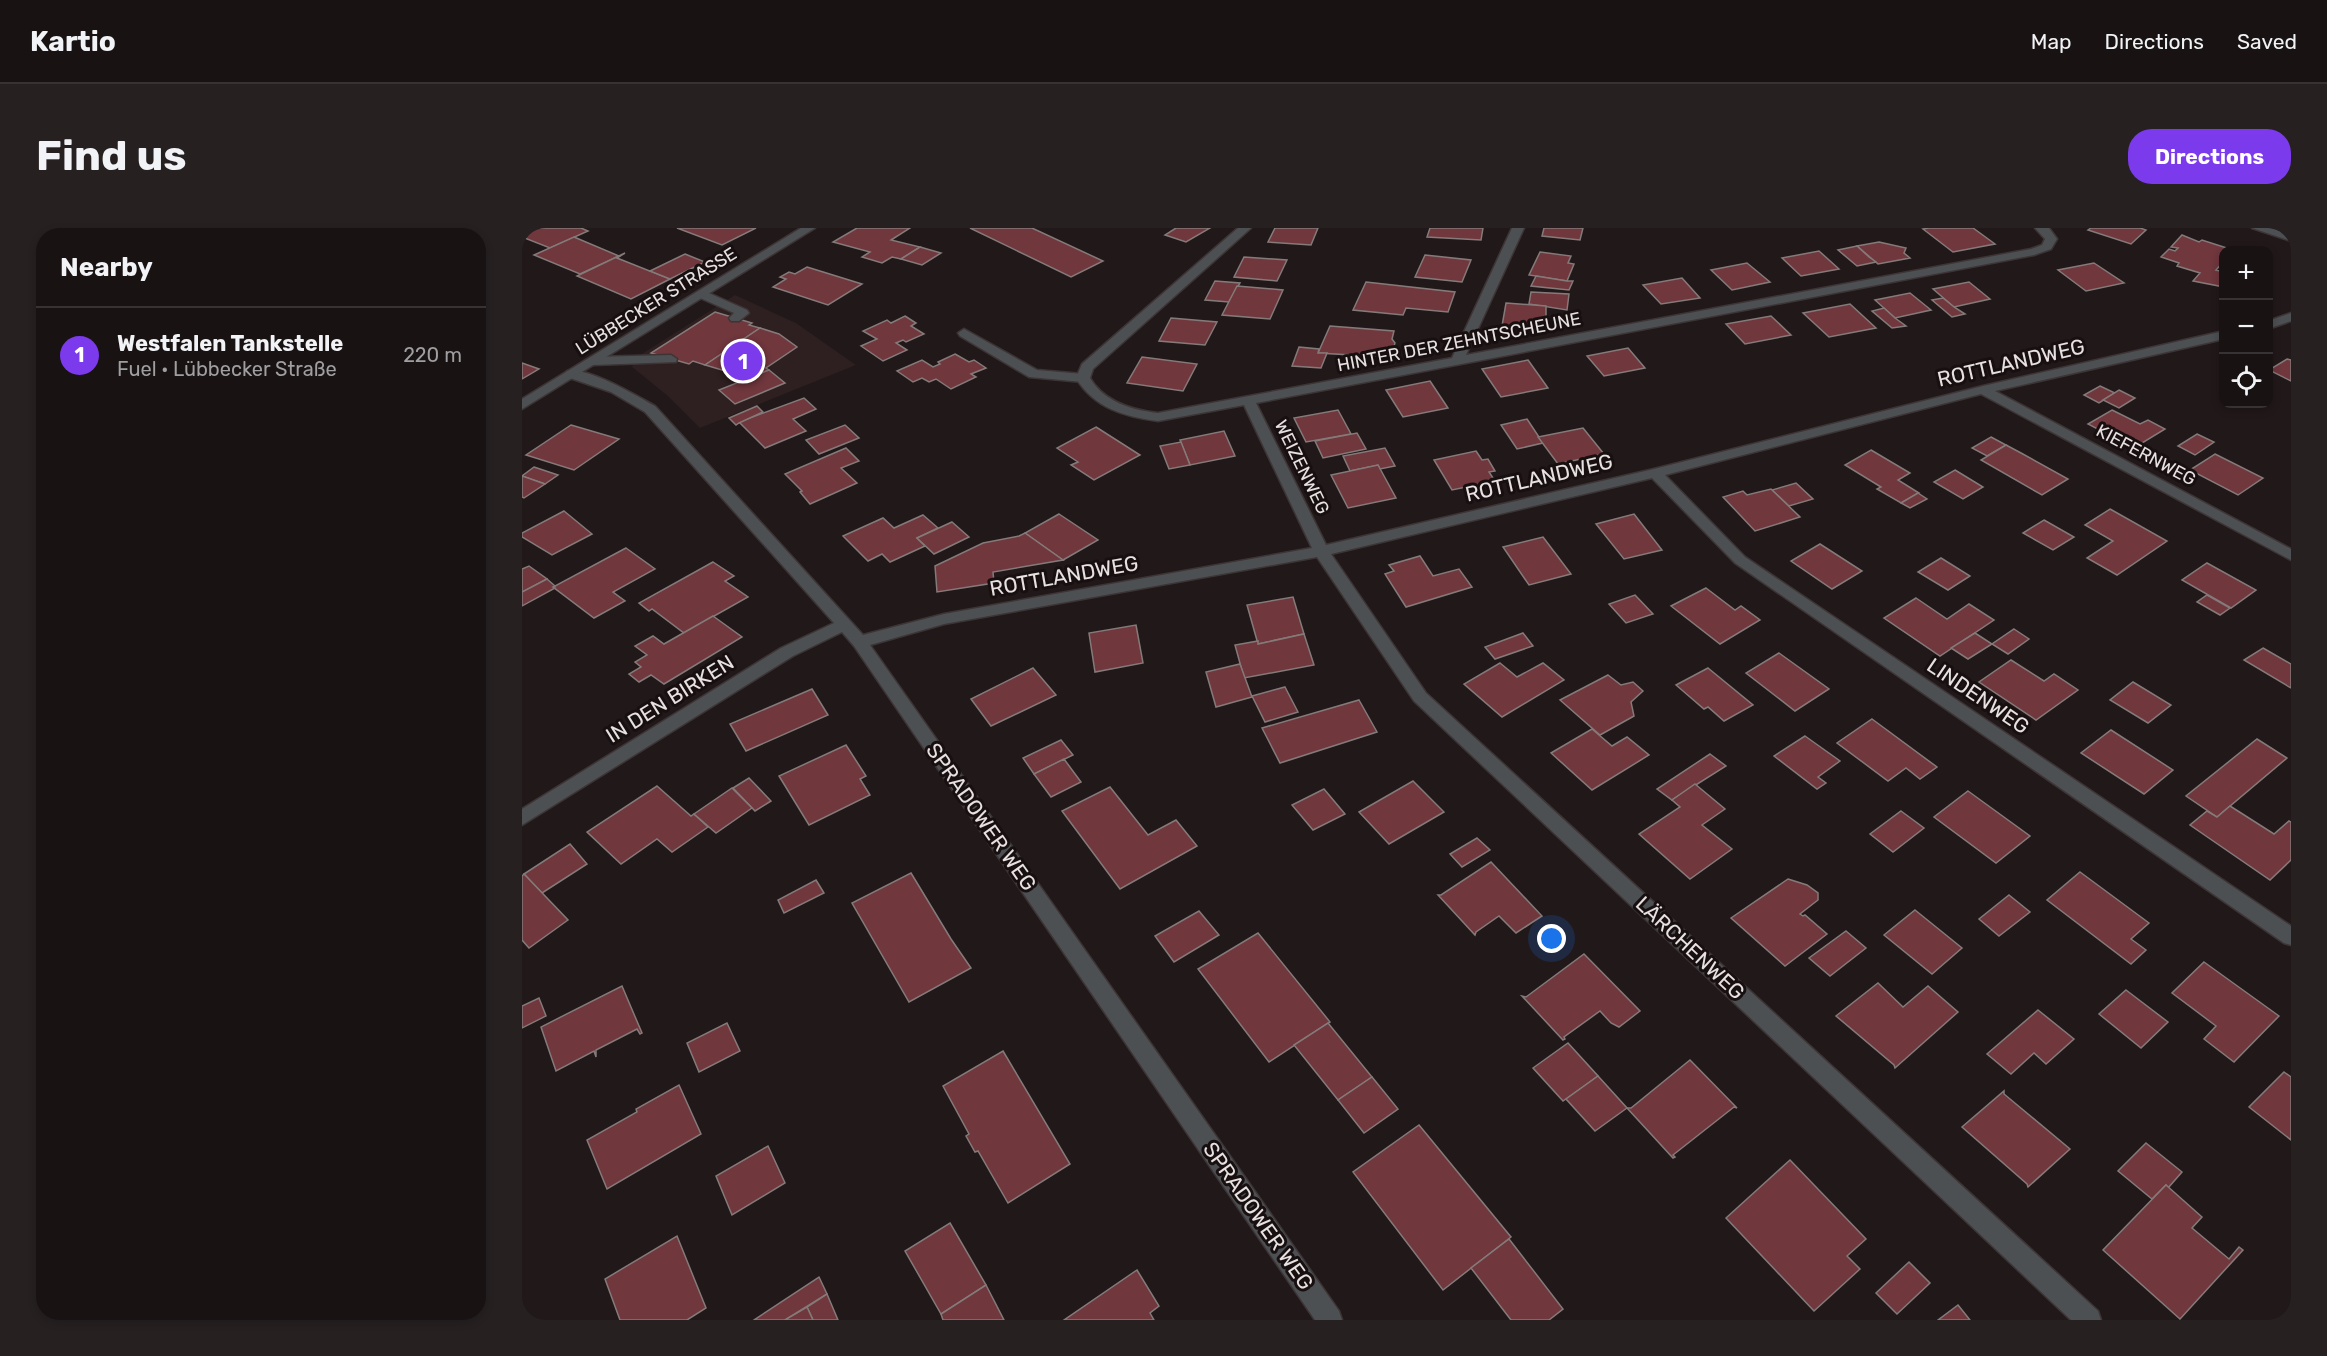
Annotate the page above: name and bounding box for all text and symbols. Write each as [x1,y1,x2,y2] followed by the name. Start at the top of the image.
[30,25,116,58] text: Kartio
[2031,29,2072,54] text: Map
[2105,29,2204,54] text: Directions
[2237,29,2297,54] text: Saved
[2128,129,2291,184] button: Directions
[36,131,187,181] text: Find us
[571,242,741,360] street label: LÜBBECKER STRASSE
[2219,246,2273,408] map controls
[2219,246,2273,300] button: +
[60,252,153,283] text: Nearby
[2219,300,2273,354] button: −
[1335,308,1583,376] street label: HINTER DER ZEHNTSCHEUNE
[117,330,343,357] text: Westfalen Tankstelle
[1935,333,2087,392] street label: ROTTLANDWEG
[724,338,762,384] pin: 1
[75,343,84,367] text: 1
[403,343,462,367] text: 220 m
[2219,354,2273,408] button: locate
[117,357,337,381] text: Fuel · Lübbecker Straße
[1270,416,1334,518] street label: WEIZENWEG
[2092,420,2200,490] street label: KIEFERNWEG
[1463,448,1615,507] street label: ROTTLANDWEG
[988,550,1140,601] street label: ROTTLANDWEG
[601,649,738,748] street label: IN DEN BIRKEN
[1923,652,2034,739] street label: LINDENWEG
[921,738,1042,895] street label: SPRADOWER WEG
[1631,891,1750,1004] street label: LÄRCHENWEG
[1537,924,1566,953] your location
[1198,1137,1319,1294] street label: SPRADOWER WEG

